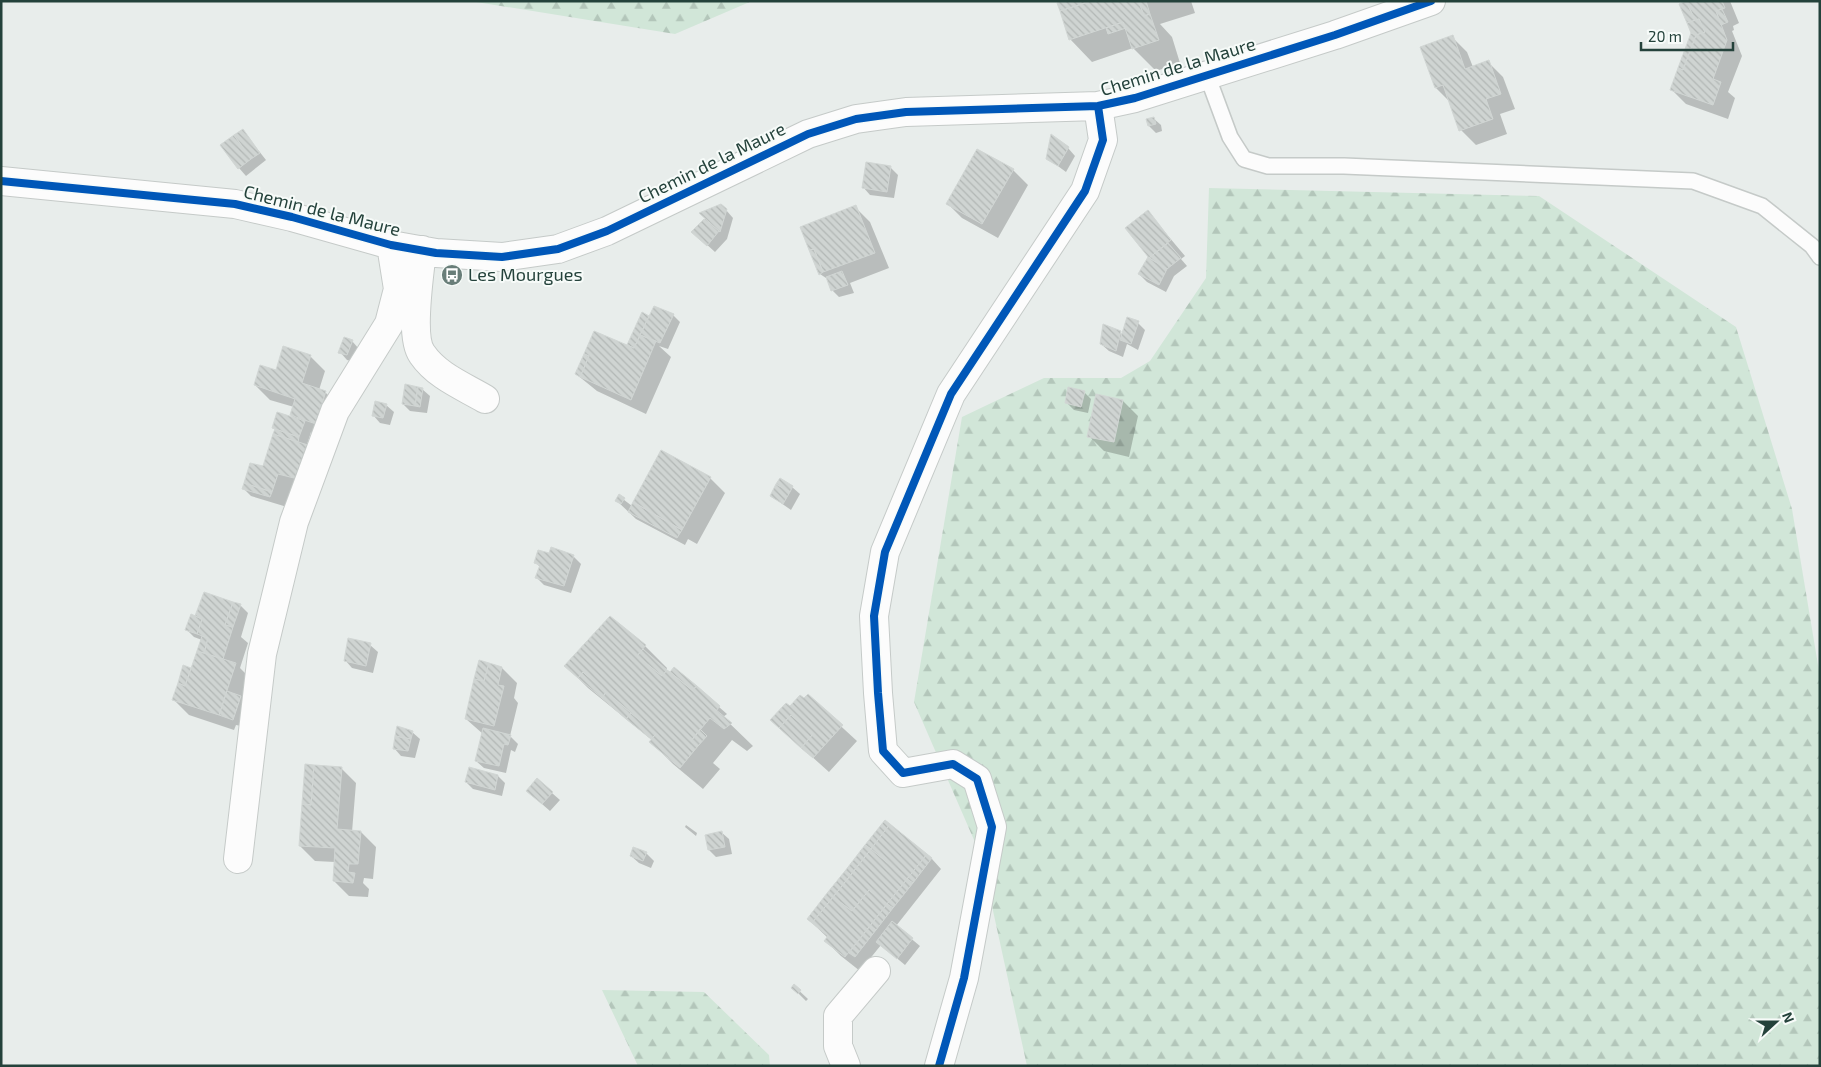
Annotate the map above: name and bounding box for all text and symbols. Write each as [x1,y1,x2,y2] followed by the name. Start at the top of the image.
[1641,20,1734,52] scale bar
[1648,27,1682,45] text: 20 m
[1098,32,1258,100] street label: Chemin de la Maure
[634,117,789,207] street label: Chemin de la Maure
[242,180,403,240] street label: Chemin de la Maure
[440,263,464,287] bus stop icon: Les Mourgues
[468,263,583,285] place label: Les Mourgues
[1751,997,1801,1047] north arrow
[1779,1009,1798,1025] text: N

